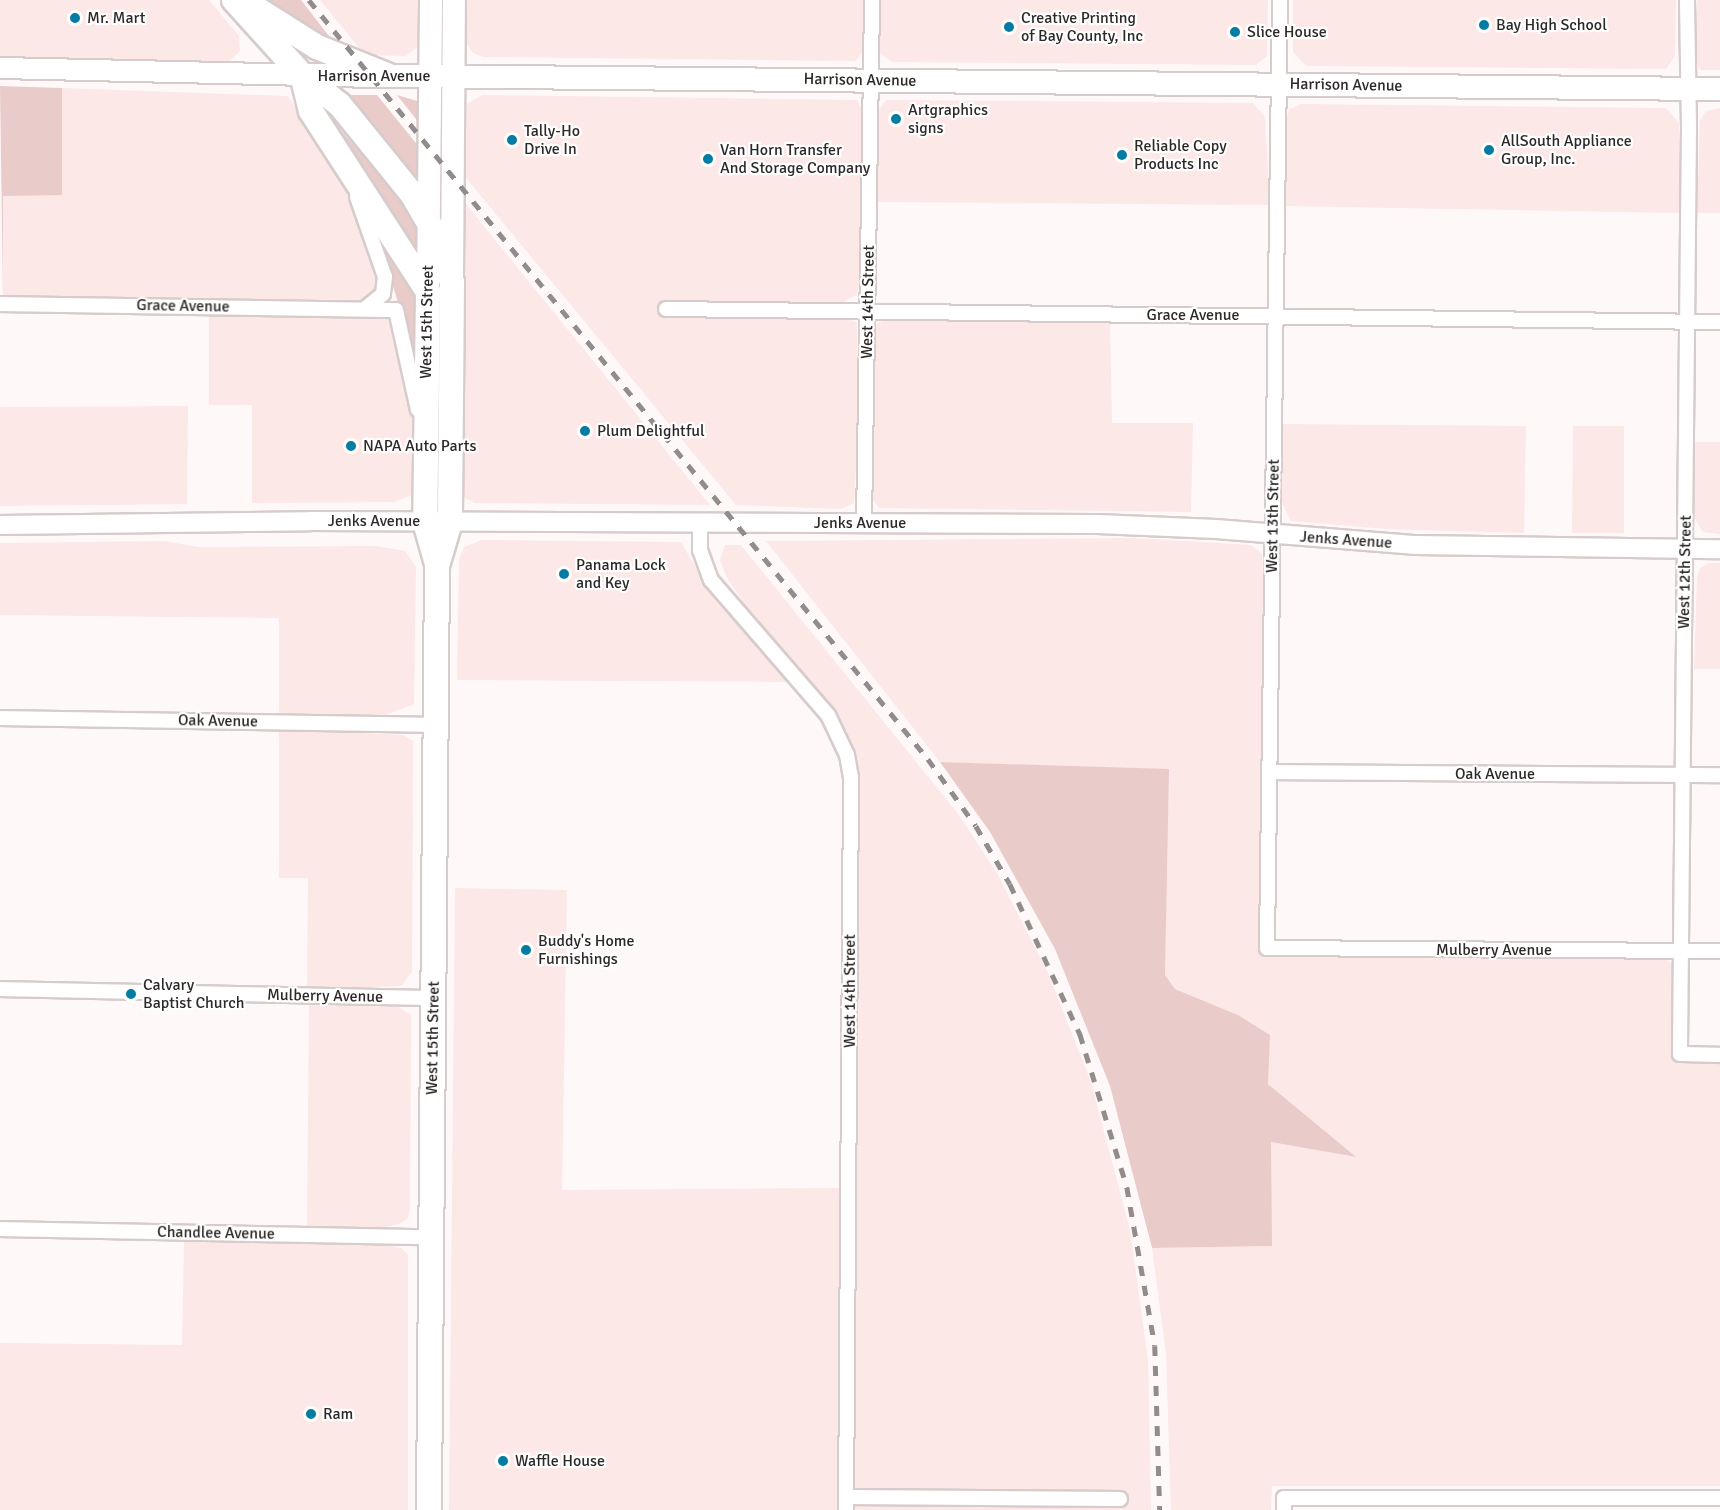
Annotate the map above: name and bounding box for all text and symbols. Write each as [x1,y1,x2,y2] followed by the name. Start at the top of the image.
[87,8,145,28] place label: Mr. Mart
[1021,8,1143,46] place label: Creative Printing of Bay County, Inc
[68,11,82,25] marker: Mr. Mart
[1496,15,1607,35] place label: Bay High School
[1477,18,1491,32] marker: Bay High School
[1002,20,1016,34] marker: Creative Printing of Bay County, Inc
[1247,22,1327,42] place label: Slice House
[1228,25,1242,39] marker: Slice House
[318,66,430,86] street label: Harrison Avenue
[803,69,917,91] street label: Harrison Avenue
[1289,74,1403,96] street label: Harrison Avenue
[908,100,988,138] place label: Artgraphics signs
[889,112,903,126] marker: Artgraphics signs
[524,121,580,159] place label: Tally-Ho Drive In
[1501,131,1632,169] place label: AllSouth Appliance Group, Inc.
[505,133,519,147] marker: Tally-Ho Drive In
[1134,136,1227,174] place label: Reliable Copy Products Inc
[720,140,870,178] place label: Van Horn Transfer And Storage Company
[1482,143,1496,157] marker: AllSouth Appliance Group, Inc.
[1115,148,1129,162] marker: Reliable Copy Products Inc
[701,152,715,166] marker: Van Horn Transfer And Storage Company
[857,245,879,359] street label: West 14th Street
[416,265,438,379] street label: West 15th Street
[136,296,230,316] street label: Grace Avenue
[1146,305,1240,325] street label: Grace Avenue
[597,421,705,441] place label: Plum Delightful
[578,424,592,438] marker: Plum Delightful
[363,436,476,456] place label: NAPA Auto Parts
[344,439,358,453] marker: NAPA Auto Parts
[1262,459,1284,573] street label: West 13th Street
[328,511,420,531] street label: Jenks Avenue
[814,513,906,533] street label: Jenks Avenue
[1674,515,1696,629] street label: West 12th Street
[1299,527,1393,553] street label: Jenks Avenue
[576,555,666,593] place label: Panama Lock and Key
[557,567,571,581] marker: Panama Lock and Key
[178,711,258,731] street label: Oak Avenue
[1455,764,1535,784] street label: Oak Avenue
[538,931,635,969] place label: Buddy's Home Furnishings
[840,934,860,1048] street label: West 14th Street
[1436,940,1552,960] street label: Mulberry Avenue
[519,943,533,957] marker: Buddy's Home Furnishings
[143,975,244,1013] place label: Calvary Baptist Church
[422,981,444,1095] street label: West 15th Street
[267,985,383,1007] street label: Mulberry Avenue
[124,987,138,1001] marker: Calvary Baptist Church
[157,1222,275,1244] street label: Chandlee Avenue
[323,1404,353,1424] place label: Ram
[304,1407,318,1421] marker: Ram
[515,1451,605,1471] place label: Waffle House
[496,1454,510,1468] marker: Waffle House

